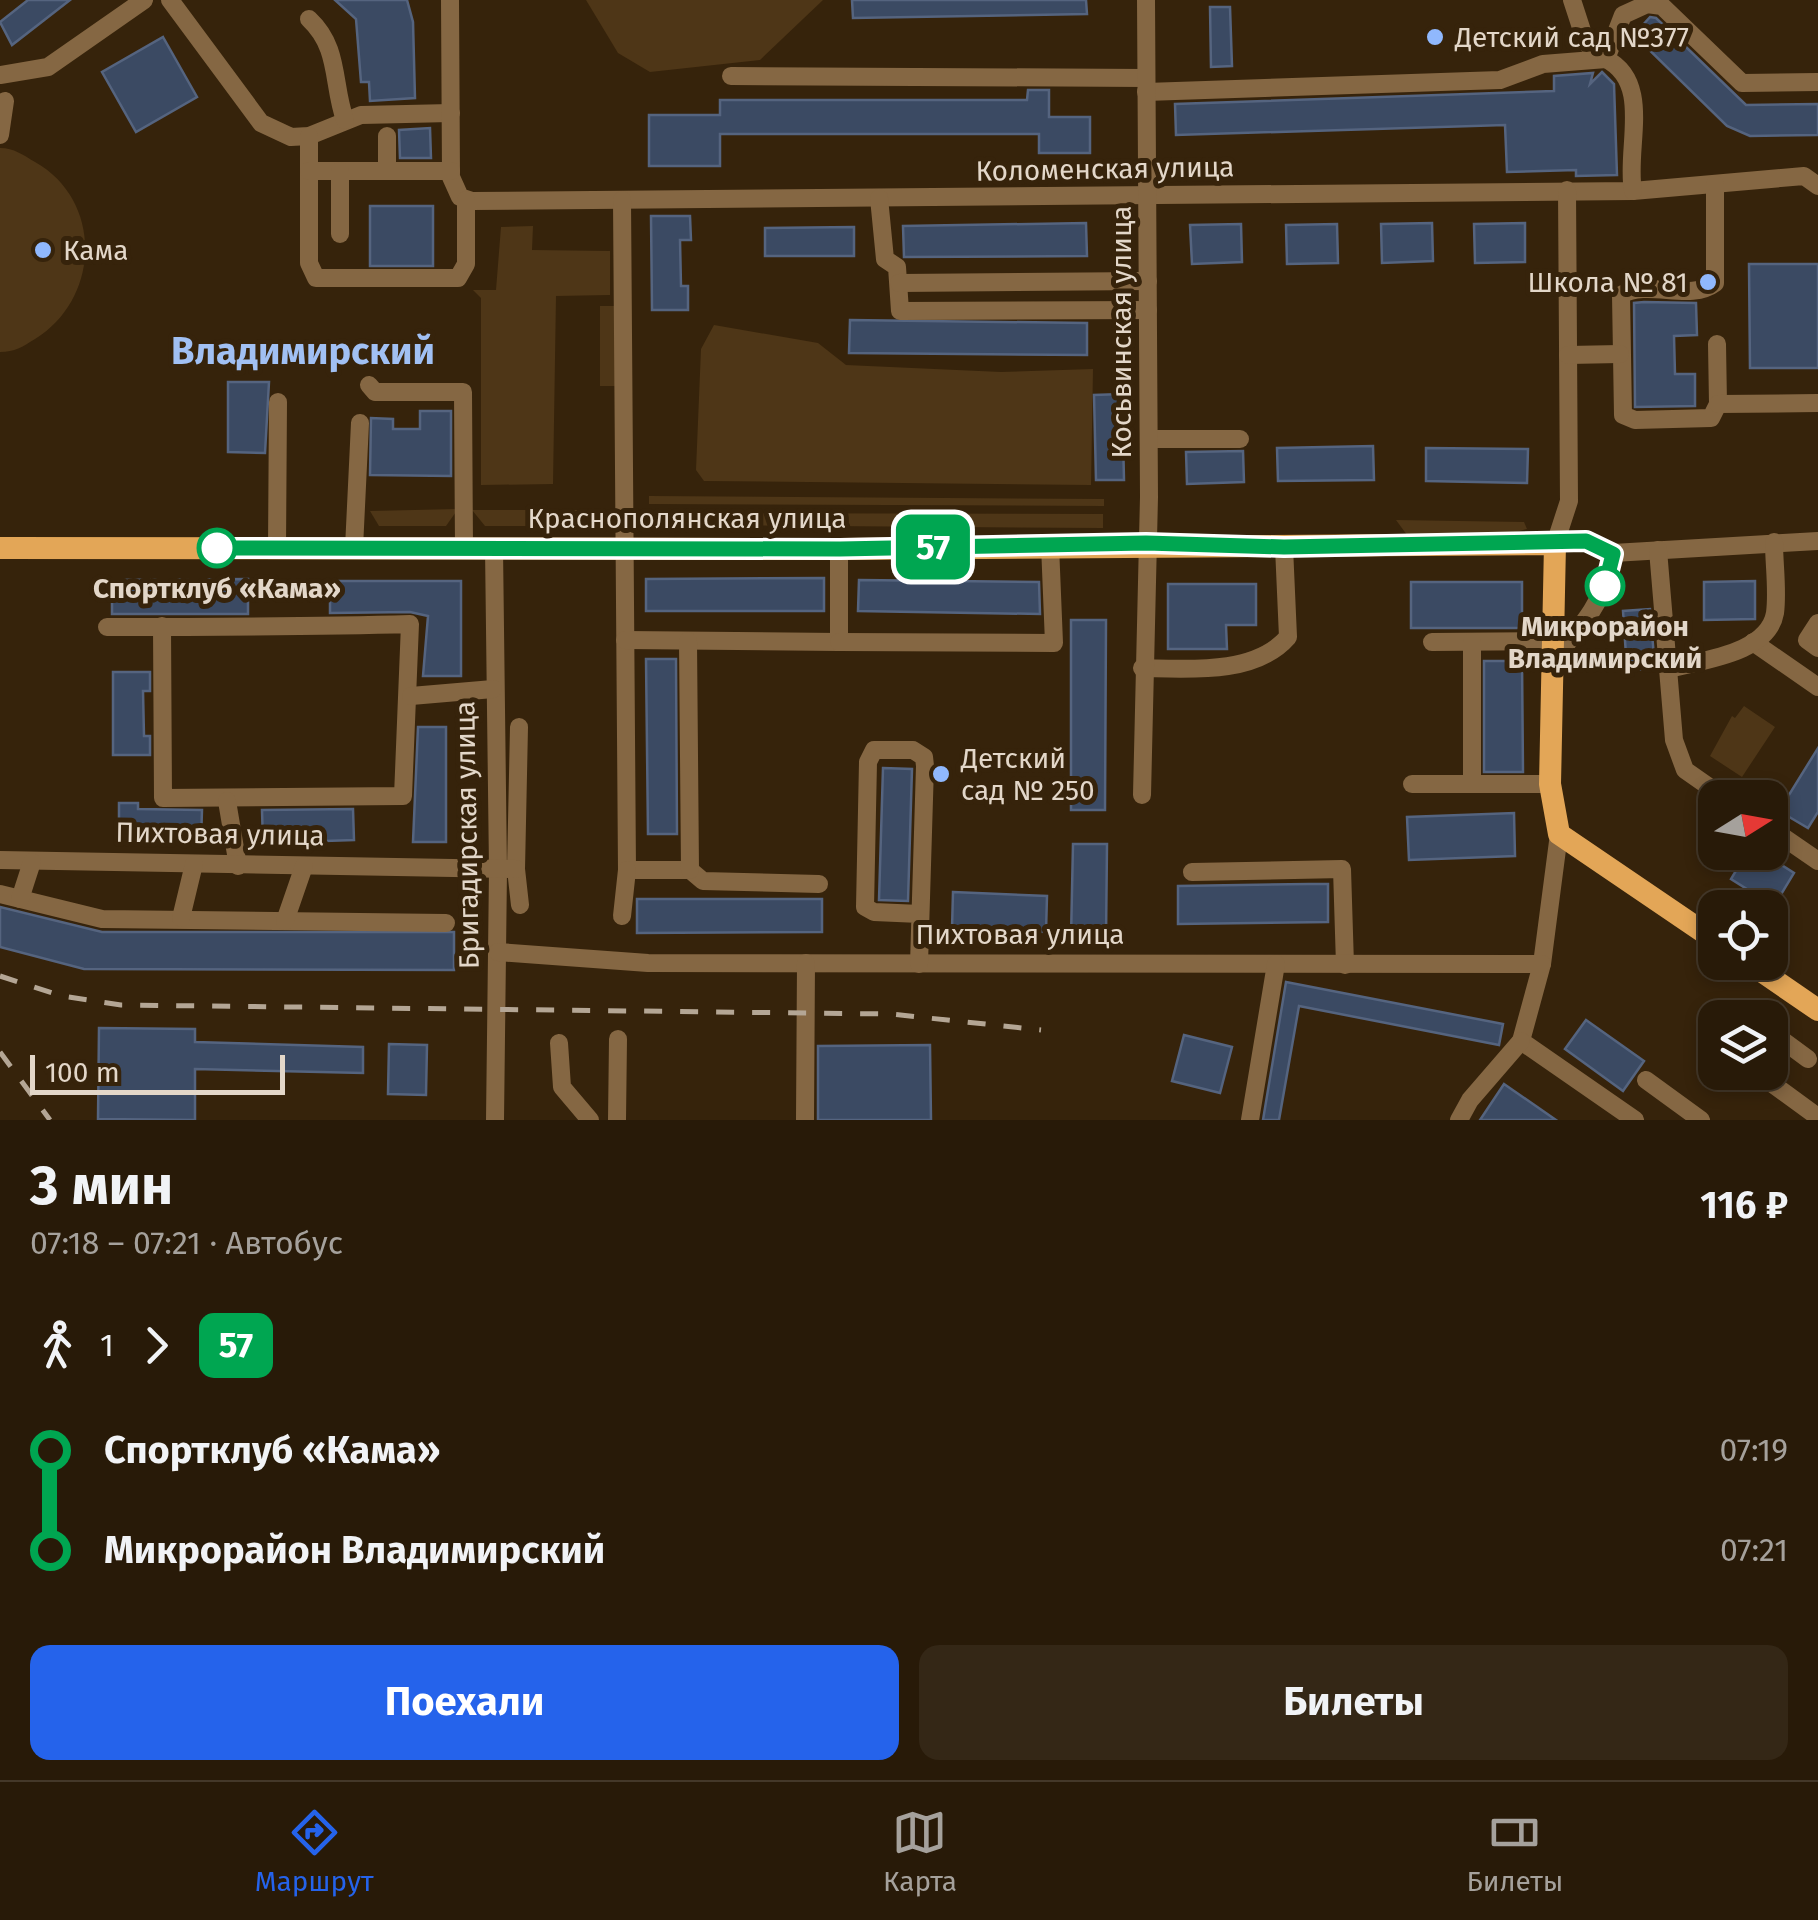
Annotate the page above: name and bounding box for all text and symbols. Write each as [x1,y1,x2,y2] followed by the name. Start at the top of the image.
[1454,21,1689,54] place label: Детский сад №377
[1424,26,1446,48] marker: Детский сад №377
[975,150,1235,188] street label: Коломенская улица
[1105,205,1138,459] street label: Косьвинская улица
[63,234,129,267] place label: Кама
[32,239,54,261] marker: Кама
[1527,266,1688,299] place label: Школа № 81
[1697,271,1719,293] marker: Школа № 81
[171,328,435,374] district label: Владимирский
[528,502,846,535] street label: Краснополянская улица
[888,514,978,580] line badge: 57
[916,526,950,568] text: 57
[198,529,236,567] marker: Спортклуб «Кама»
[1586,567,1624,605] marker: Микрорайон Владимирский
[93,572,341,605] place label: Спортклуб «Кама»
[1508,610,1702,675] place label: Микрорайон Владимирский
[448,701,486,969] street label: Бригадирская улица
[960,742,1095,807] place label: Детский сад № 250
[930,763,952,785] marker: Детский сад № 250
[1698,780,1788,870] north arrow
[1698,780,1788,1090] map controls
[115,816,325,852] street label: Пихтовая улица
[1698,890,1788,980] button: locate
[915,918,1125,951] street label: Пихтовая улица
[1698,1000,1788,1090] button: layers
[30,1050,285,1094] scale bar
[45,1056,120,1089] text: 100 m
[30,1153,173,1219] text: 3 мин
[1700,1182,1788,1228] text: 116 ₽
[30,1224,343,1262] text: 07:18 – 07:21 · Автобус
[30,1318,85,1373] icon: walk
[129,1318,184,1373] icon: forward
[219,1324,253,1366] text: 57
[100,1326,114,1364] text: 1
[104,1427,441,1473] text: Спортклуб «Кама»
[1720,1431,1788,1469] text: 07:19
[104,1527,605,1573] text: Микрорайон Владимирский
[1720,1531,1788,1569] text: 07:21
[30,1645,899,1760] button: Поехали
[919,1645,1788,1760] button: Билеты
[255,1805,374,1898] tab: Маршрут
[883,1805,957,1898] tab: Карта
[1466,1805,1563,1898] tab: Билеты

